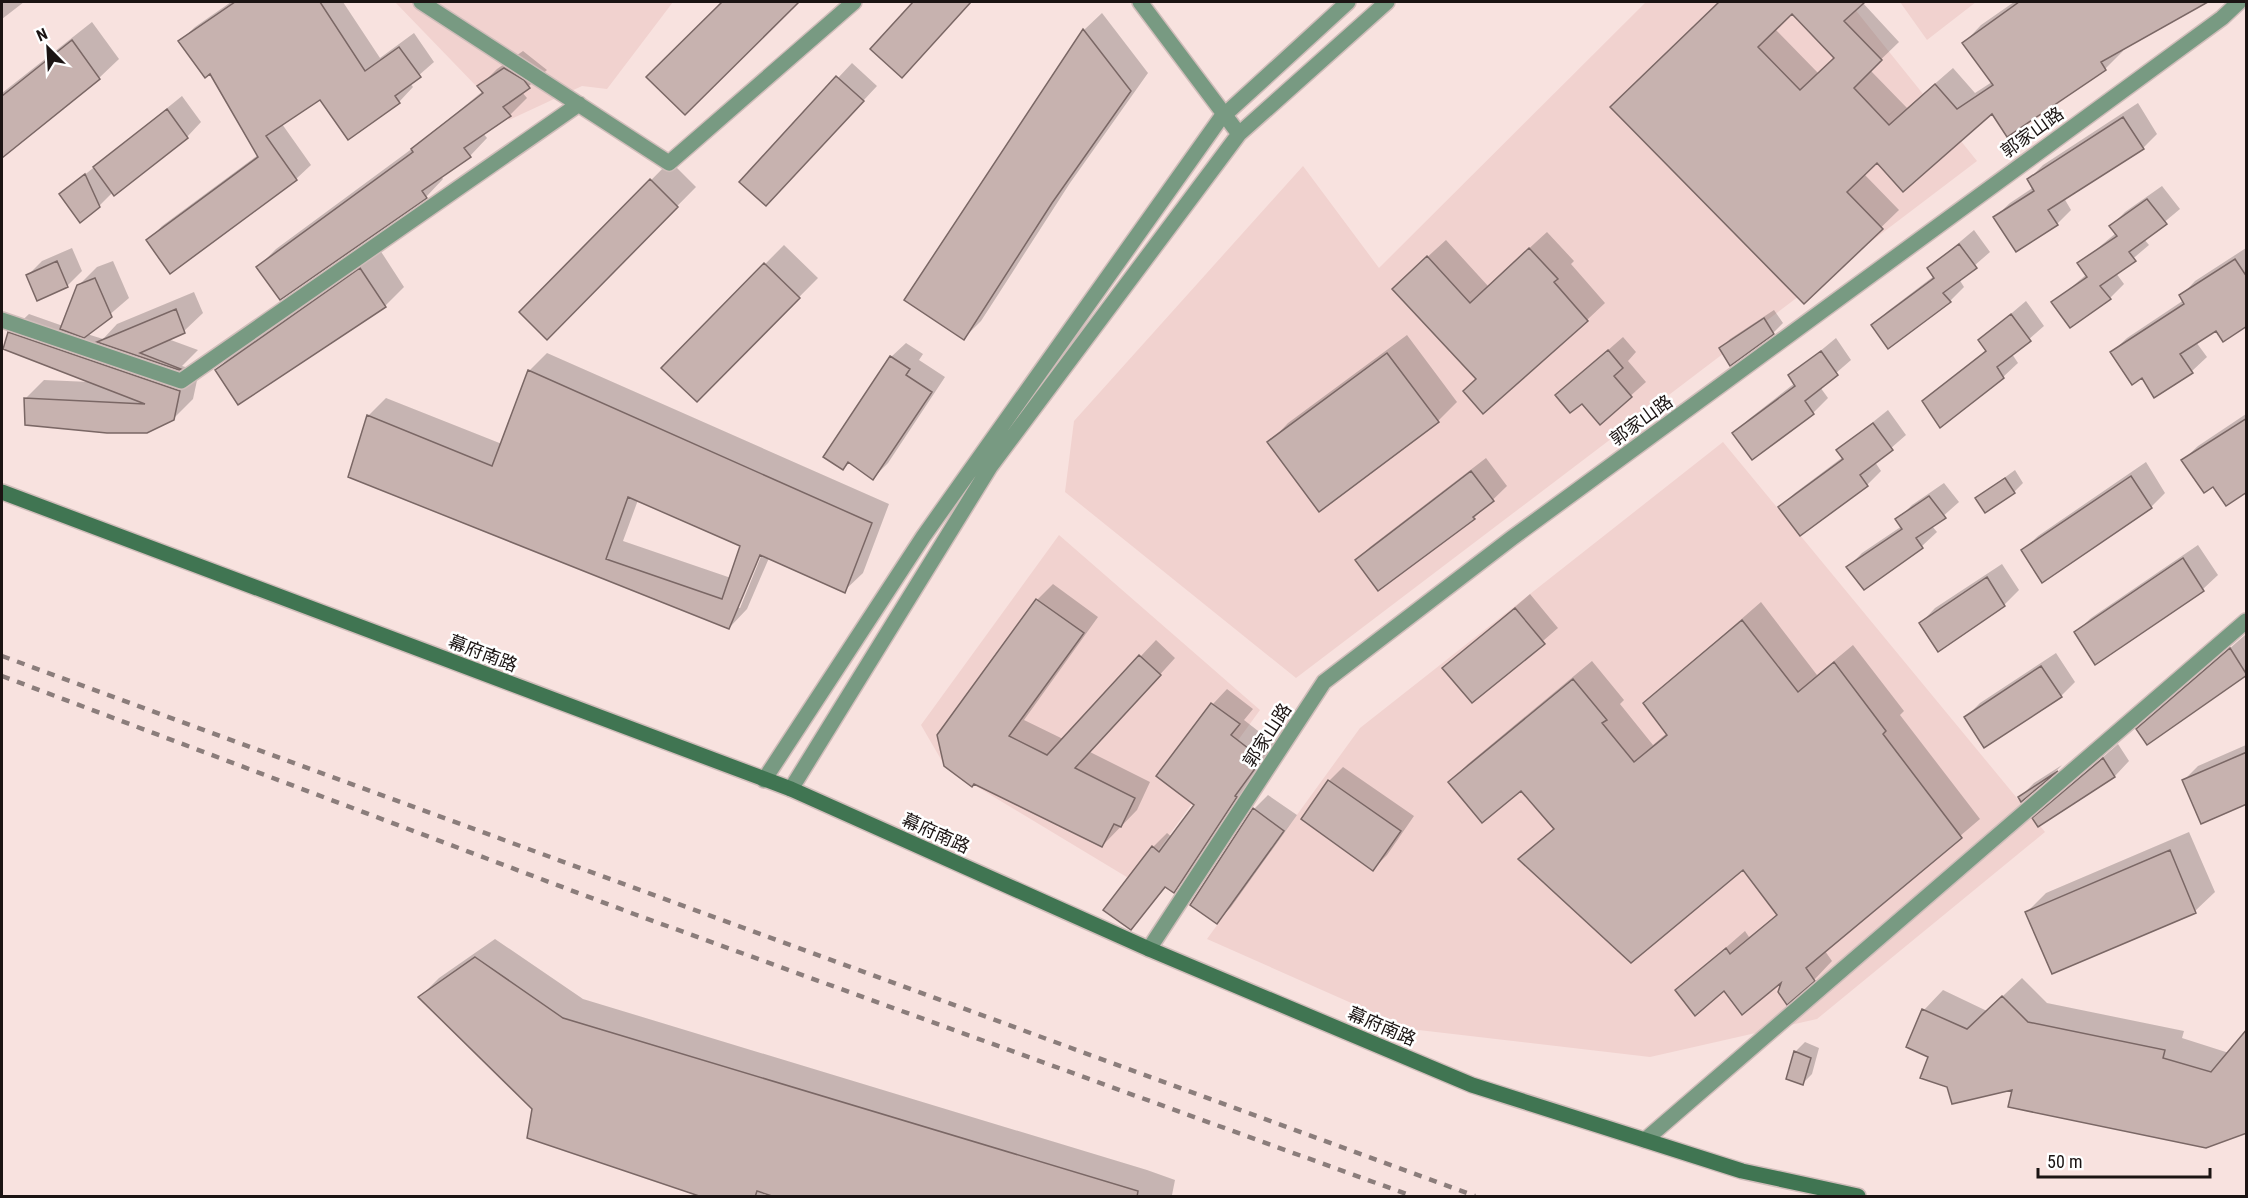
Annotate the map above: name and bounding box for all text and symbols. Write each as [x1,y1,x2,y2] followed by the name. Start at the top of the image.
[18,18,78,78] north arrow
[34,24,50,45] text: N
[1997,102,2067,162] street label: 郭家山路
[1606,390,1676,450] street label: 郭家山路
[446,630,520,676] street label: 幕府南路
[1239,699,1295,771] street label: 郭家山路
[899,809,973,857] street label: 幕府南路
[1345,1002,1419,1050] street label: 幕府南路
[2038,1141,2210,1179] scale bar
[2047,1151,2082,1172] text: 50 m

